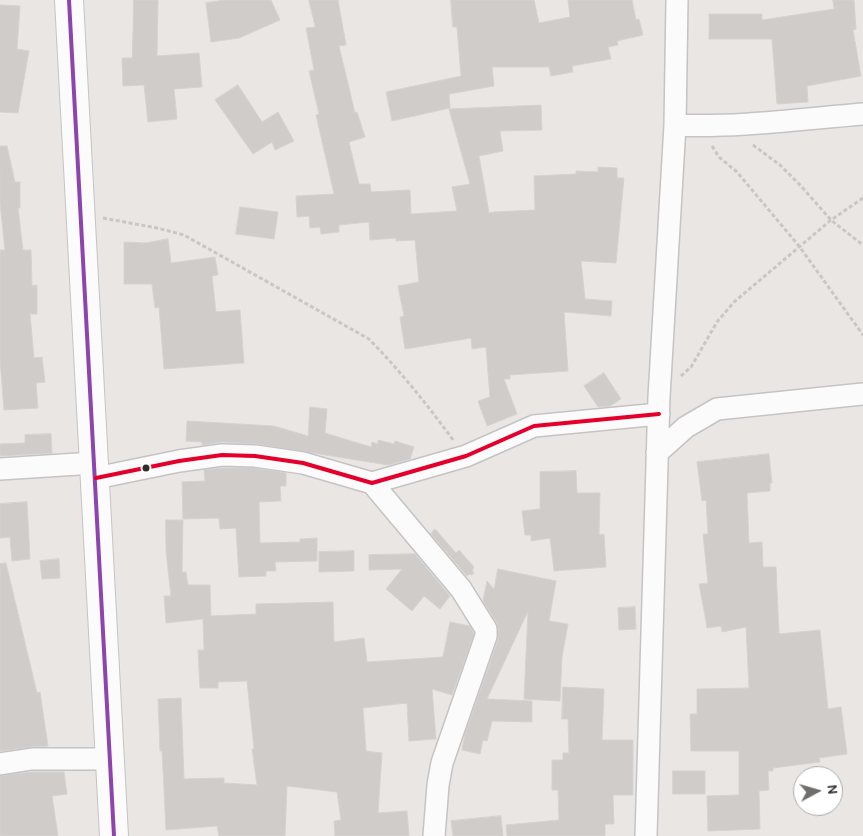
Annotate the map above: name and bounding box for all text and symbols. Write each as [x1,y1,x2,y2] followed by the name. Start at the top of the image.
[141,463,151,473] unlabelled marker
[793,766,843,816] north arrow
[823,784,841,795] text: N

